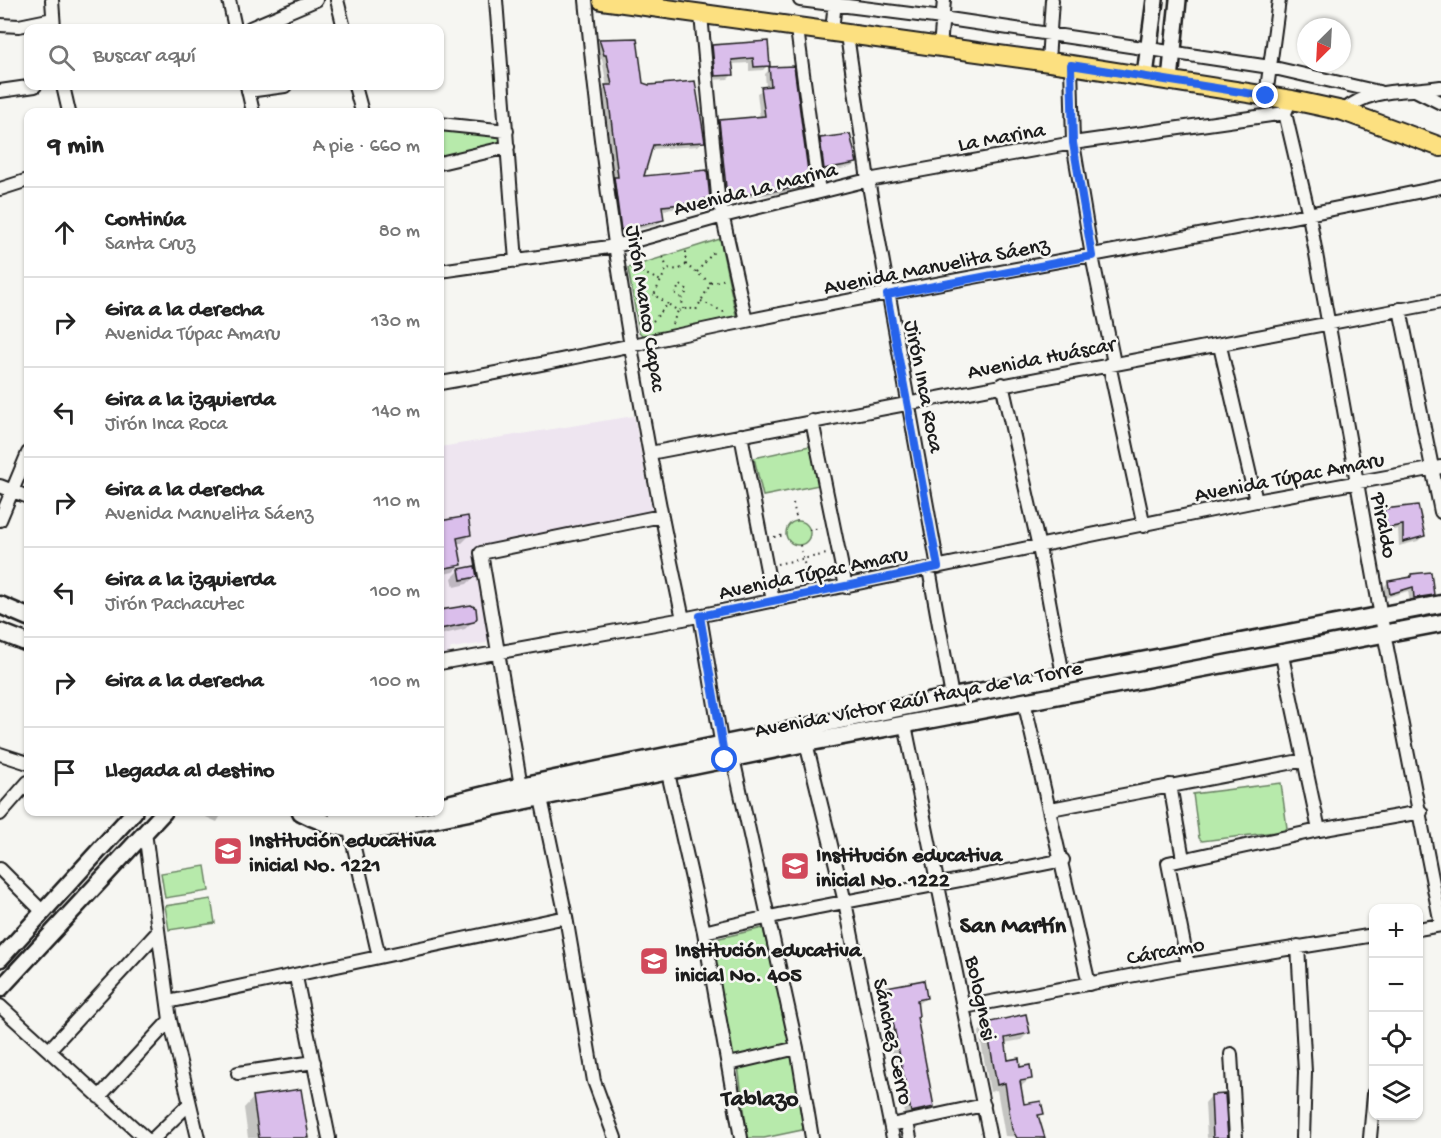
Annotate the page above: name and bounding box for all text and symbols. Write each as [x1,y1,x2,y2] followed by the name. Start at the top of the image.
[1297,18,1351,72] north arrow
[24,24,444,90] search box
[45,41,78,74] icon: search
[93,44,196,70] text: Buscar aquí
[1252,82,1278,108] route end
[956,118,1048,159] street label: La Marina
[48,132,104,163] text: 9 min
[313,136,420,159] text: A pie · 660 m
[671,158,841,224] street label: Avenida La Marina
[105,208,186,234] text: Continúa
[48,216,81,249] icon: ahead
[379,221,420,244] text: 80 m
[618,224,670,395] street label: Jirón Manco Capac
[822,233,1053,303] street label: Avenida Manuelita Sáenz
[105,234,195,257] text: Santa Cruz
[105,298,263,324] text: Gira a la derecha
[48,306,81,339] icon: right
[371,311,420,334] text: 130 m
[896,318,948,456] street label: Jirón Inca Roca
[105,324,280,347] text: Avenida Túpac Amaru
[966,332,1120,387] street label: Avenida Huáscar
[105,388,276,414] text: Gira a la izquierda
[48,396,81,429] icon: left
[372,401,420,424] text: 140 m
[105,414,227,437] text: Jirón Inca Roca
[1193,448,1387,510] street label: Avenida Túpac Amaru
[105,478,263,504] text: Gira a la derecha
[48,486,81,519] icon: right
[1363,490,1401,561] street label: Piraldo
[374,491,420,514] text: 110 m
[105,504,313,527] text: Avenida Manuelita Sáenz
[717,542,911,608] street label: Avenida Túpac Amaru
[105,568,276,594] text: Gira a la izquierda
[48,576,81,609] icon: left
[370,581,420,604] text: 100 m
[105,594,244,617] text: Jirón Pachacutec
[753,656,1085,745] street label: Avenida Víctor Raúl Haya de la Torre
[48,666,81,699] icon: right
[105,669,263,695] text: Gira a la derecha
[370,671,420,694] text: 100 m
[711,746,737,772] route start
[48,756,81,789] icon: arrive
[105,759,275,785] text: Llegada al destino
[249,829,437,880] place label: Institución educativa inicial No. 1221
[212,835,244,867] school or university icon: Institución educativa inicial No. 1221
[816,844,1004,895] place label: Institución educativa inicial No. 1222
[779,850,811,882] school or university icon: Institución educativa inicial No. 1222
[1369,904,1423,1120] map controls
[1369,904,1423,958] button: +
[960,913,1067,942] district label: San Martín
[1125,933,1207,973] street label: Cárcamo
[675,939,863,990] place label: Institución educativa inicial No. 405
[638,945,670,977] school or university icon: Institución educativa inicial No. 405
[957,953,1001,1044] street label: Bolognesi
[1369,958,1423,1012] button: −
[865,976,917,1107] street label: Sánchez Cerro
[1369,1012,1423,1066] button: locate
[1369,1066,1423,1120] button: layers
[720,1086,799,1115] district label: Tablazo

